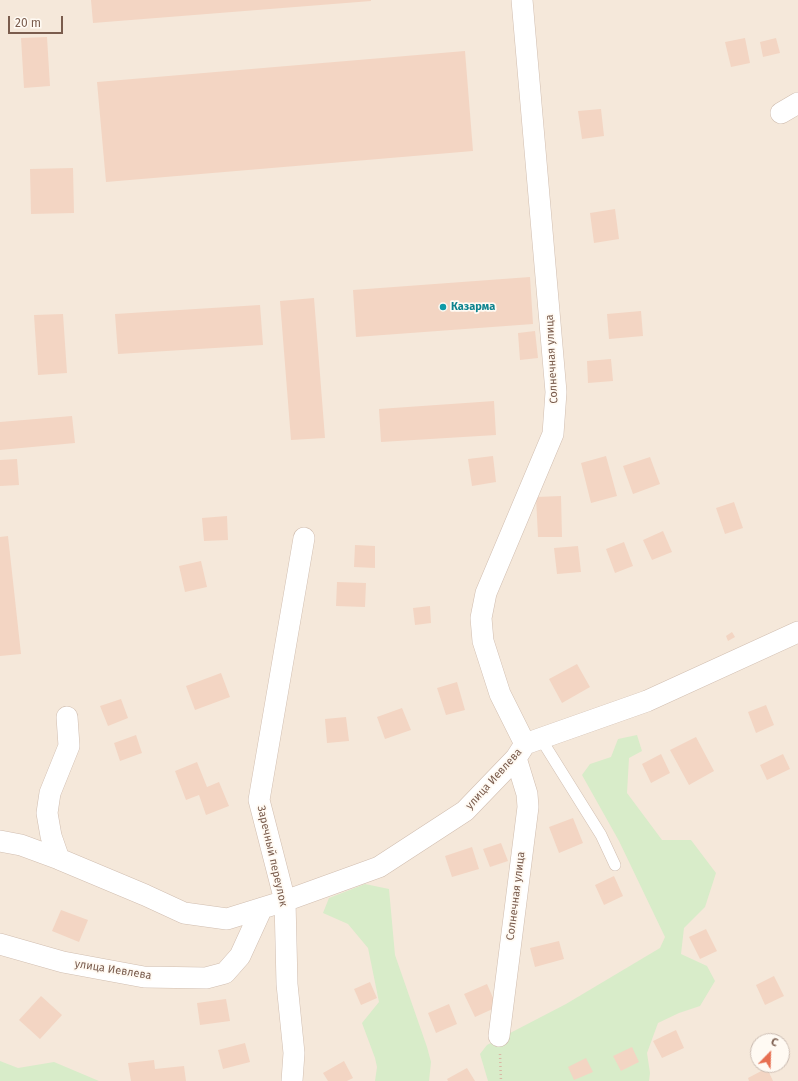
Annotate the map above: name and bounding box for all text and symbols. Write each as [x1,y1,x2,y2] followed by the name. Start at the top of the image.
[10,8,65,34] scale bar
[15,16,41,30] text: 20 m
[451,300,495,314] place label: Казарма
[438,302,448,312] marker: Казарма
[543,314,561,404] street label: Солнечная улица
[463,746,525,812] street label: улица Иевлева
[254,804,290,908] street label: Заречный переулок
[504,851,528,941] street label: Солнечная улица
[74,957,152,983] street label: улица Иевлева
[750,1033,790,1073] north arrow
[769,1035,780,1050] text: С

